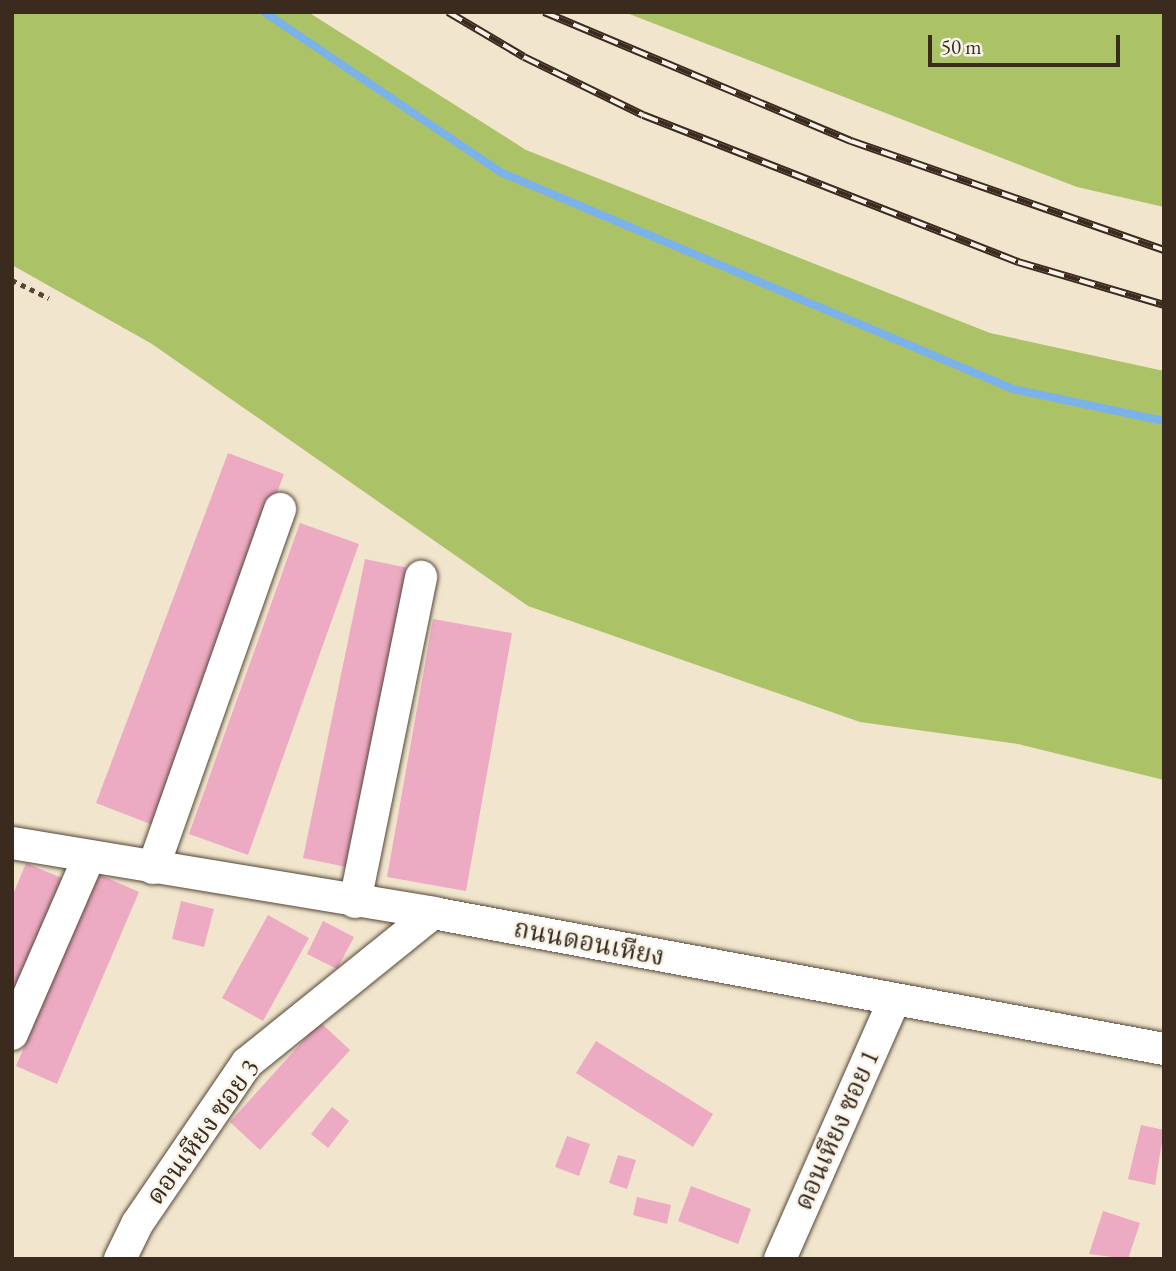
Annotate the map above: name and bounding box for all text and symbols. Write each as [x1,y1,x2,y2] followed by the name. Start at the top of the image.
[931,21,1124,65] scale bar
[941,33,982,60] text: 50 m
[511,913,667,973] street label: ถนนดอนเหียง
[788,1045,886,1215] street label: ดอนเหียง ซอย 1
[140,1053,266,1211] street label: ดอนเหียง ซอย 3

